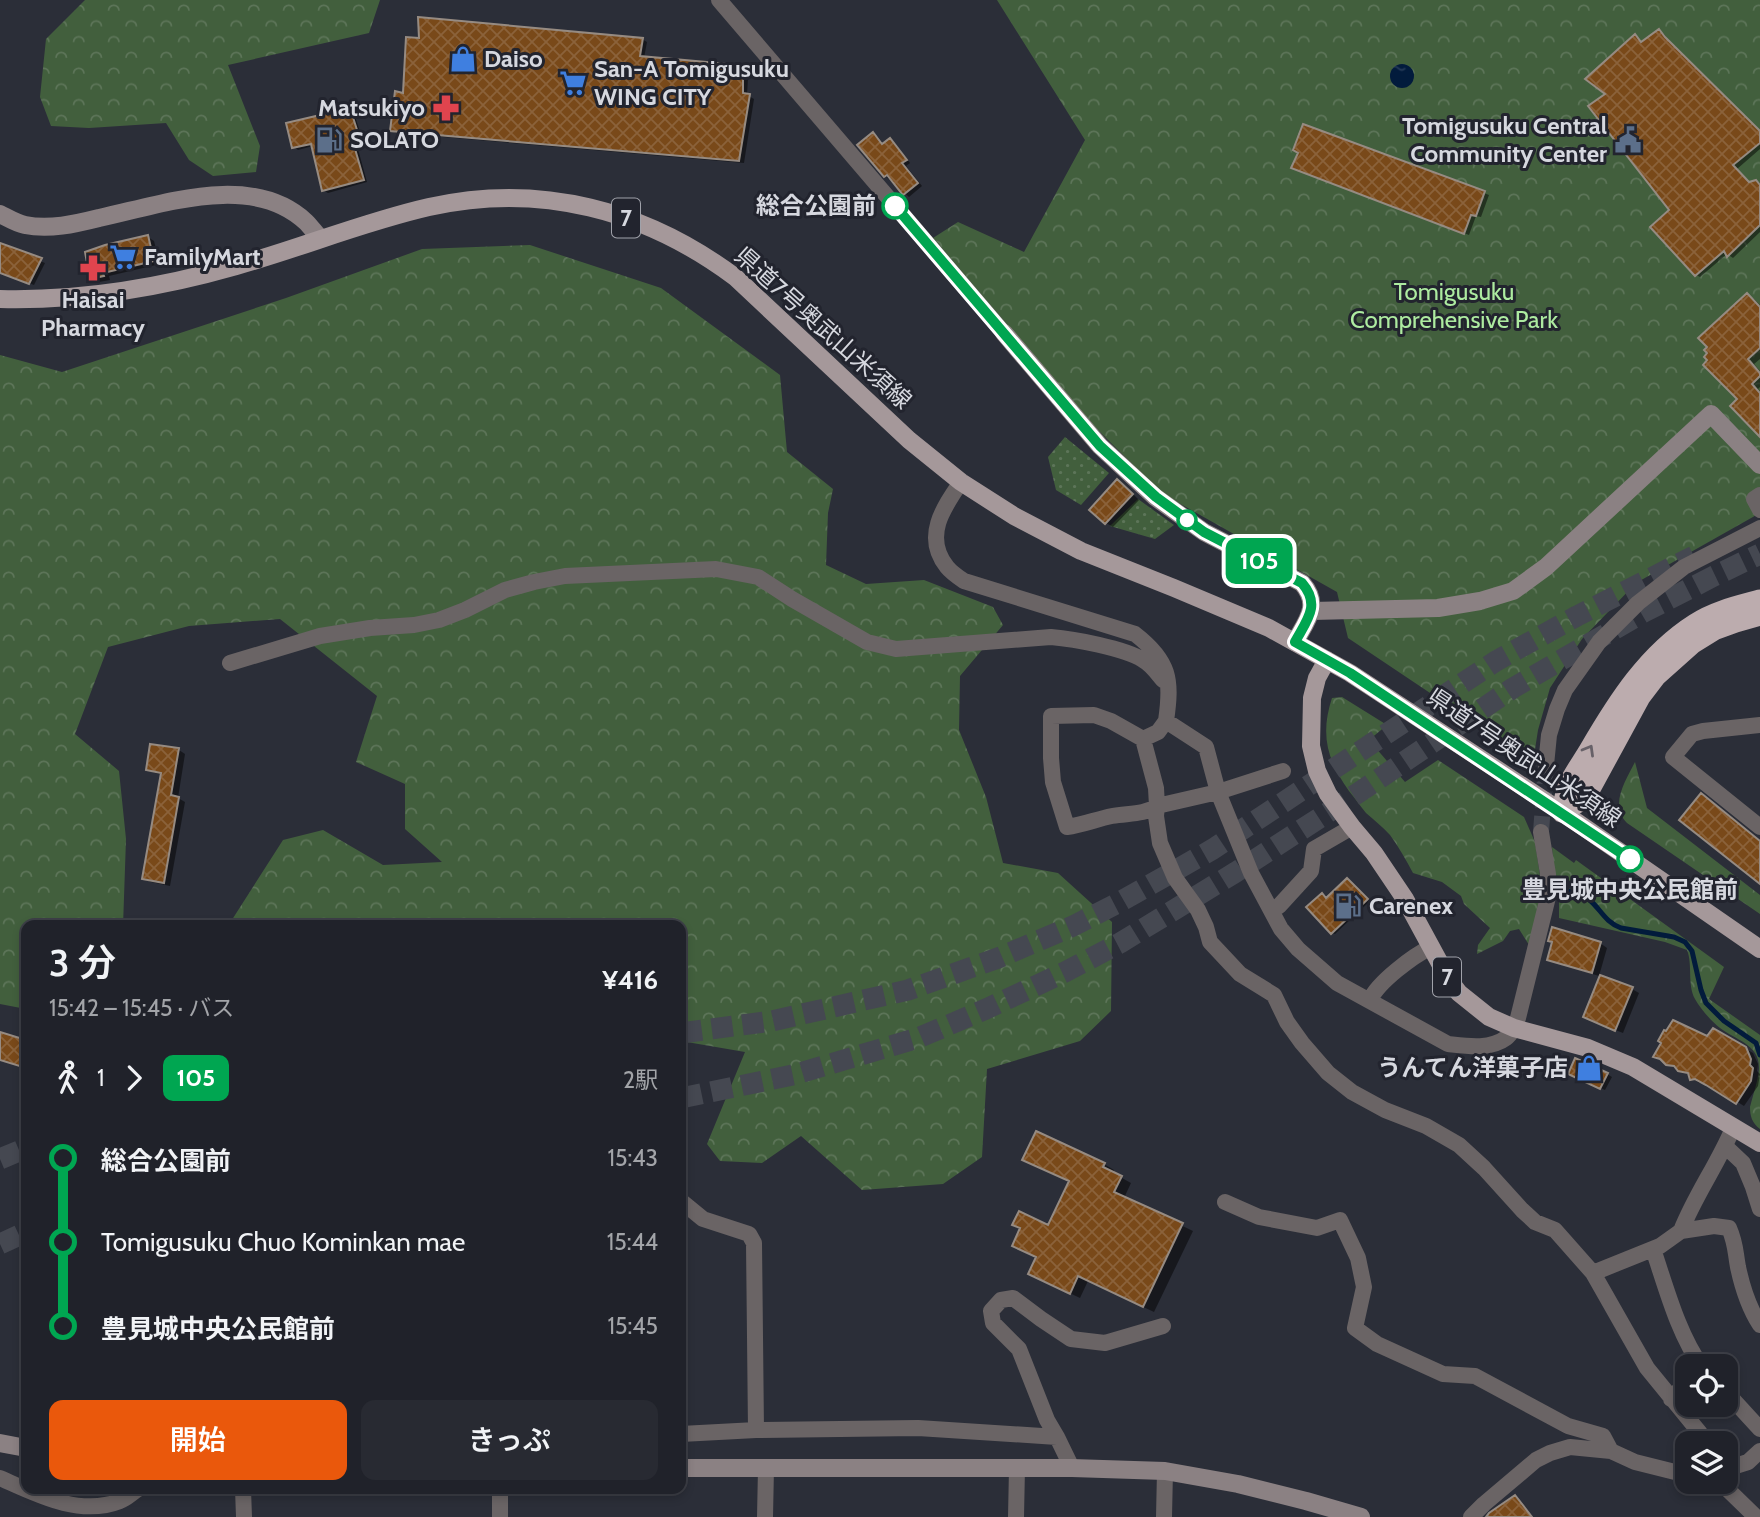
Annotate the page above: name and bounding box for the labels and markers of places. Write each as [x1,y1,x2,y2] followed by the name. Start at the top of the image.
[448,44,478,74] shop icon: Daiso
[484,44,543,73] place label: Daiso
[594,54,789,111] place label: San-A Tomigusuku WING CITY
[558,68,588,98] supermarket icon: San-A Tomigusuku WING CITY
[318,93,425,122] place label: Matsukiyo
[431,93,461,123] pharmacy icon: Matsukiyo
[1402,111,1607,168] place label: Tomigusuku Central Community Center
[314,125,344,155] fuel station icon: SOLATO
[350,125,439,154] place label: SOLATO
[1613,125,1643,155] public building icon: Tomigusuku Central Community Center
[756,191,876,220] place label: 総合公園前
[882,193,908,219] marker: 総合公園前
[108,242,138,272] supermarket icon: FamilyMart
[144,242,261,271] place label: FamilyMart
[78,253,108,283] pharmacy icon: Haisai Pharmacy
[41,285,145,342] place label: Haisai Pharmacy
[1177,510,1197,530] unlabelled marker
[1617,846,1643,872] marker: 豊見城中央公民館前
[1522,875,1738,904] place label: 豊見城中央公民館前
[1333,891,1363,921] fuel station icon: Carenex
[1369,891,1453,920] place label: Carenex
[1377,1053,1568,1082] place label: うんてん洋菓子店
[1574,1053,1604,1083] shop icon: うんてん洋菓子店

